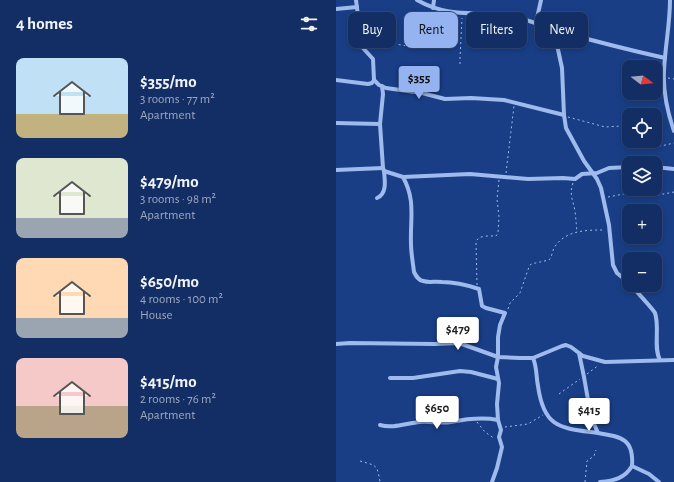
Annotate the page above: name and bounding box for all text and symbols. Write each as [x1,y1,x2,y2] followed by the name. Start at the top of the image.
[348,12,396,48] chip: Buy
[404,12,458,48] chip: Rent
[466,12,527,48] chip: Filters
[535,12,588,48] chip: New
[298,13,320,35] icon: filters
[16,15,73,32] text: 4 homes
[622,60,662,100] north arrow
[622,60,662,292] map controls
[395,66,443,100] pin: $355
[408,72,430,85] text: $355
[140,73,197,90] text: $355/mo
[48,74,96,122] icon: home
[140,93,215,106] text: 3 rooms · 77 m²
[622,108,662,148] button: locate
[140,109,195,122] text: Apartment
[622,156,662,196] button: layers
[140,173,199,190] text: $479/mo
[48,174,96,222] icon: home
[140,193,216,206] text: 3 rooms · 98 m²
[622,204,662,244] button: +
[140,209,195,222] text: Apartment
[622,252,662,292] button: −
[140,273,199,290] text: $650/mo
[48,274,96,322] icon: home
[140,293,223,306] text: 4 rooms · 100 m²
[140,309,172,322] text: House
[434,317,482,351] pin: $479
[446,323,470,336] text: $479
[140,373,197,390] text: $415/mo
[48,374,96,422] icon: home
[140,393,216,406] text: 2 rooms · 76 m²
[413,396,461,430] pin: $650
[565,398,613,432] pin: $415
[425,402,449,415] text: $650
[578,404,600,417] text: $415
[140,409,195,422] text: Apartment

